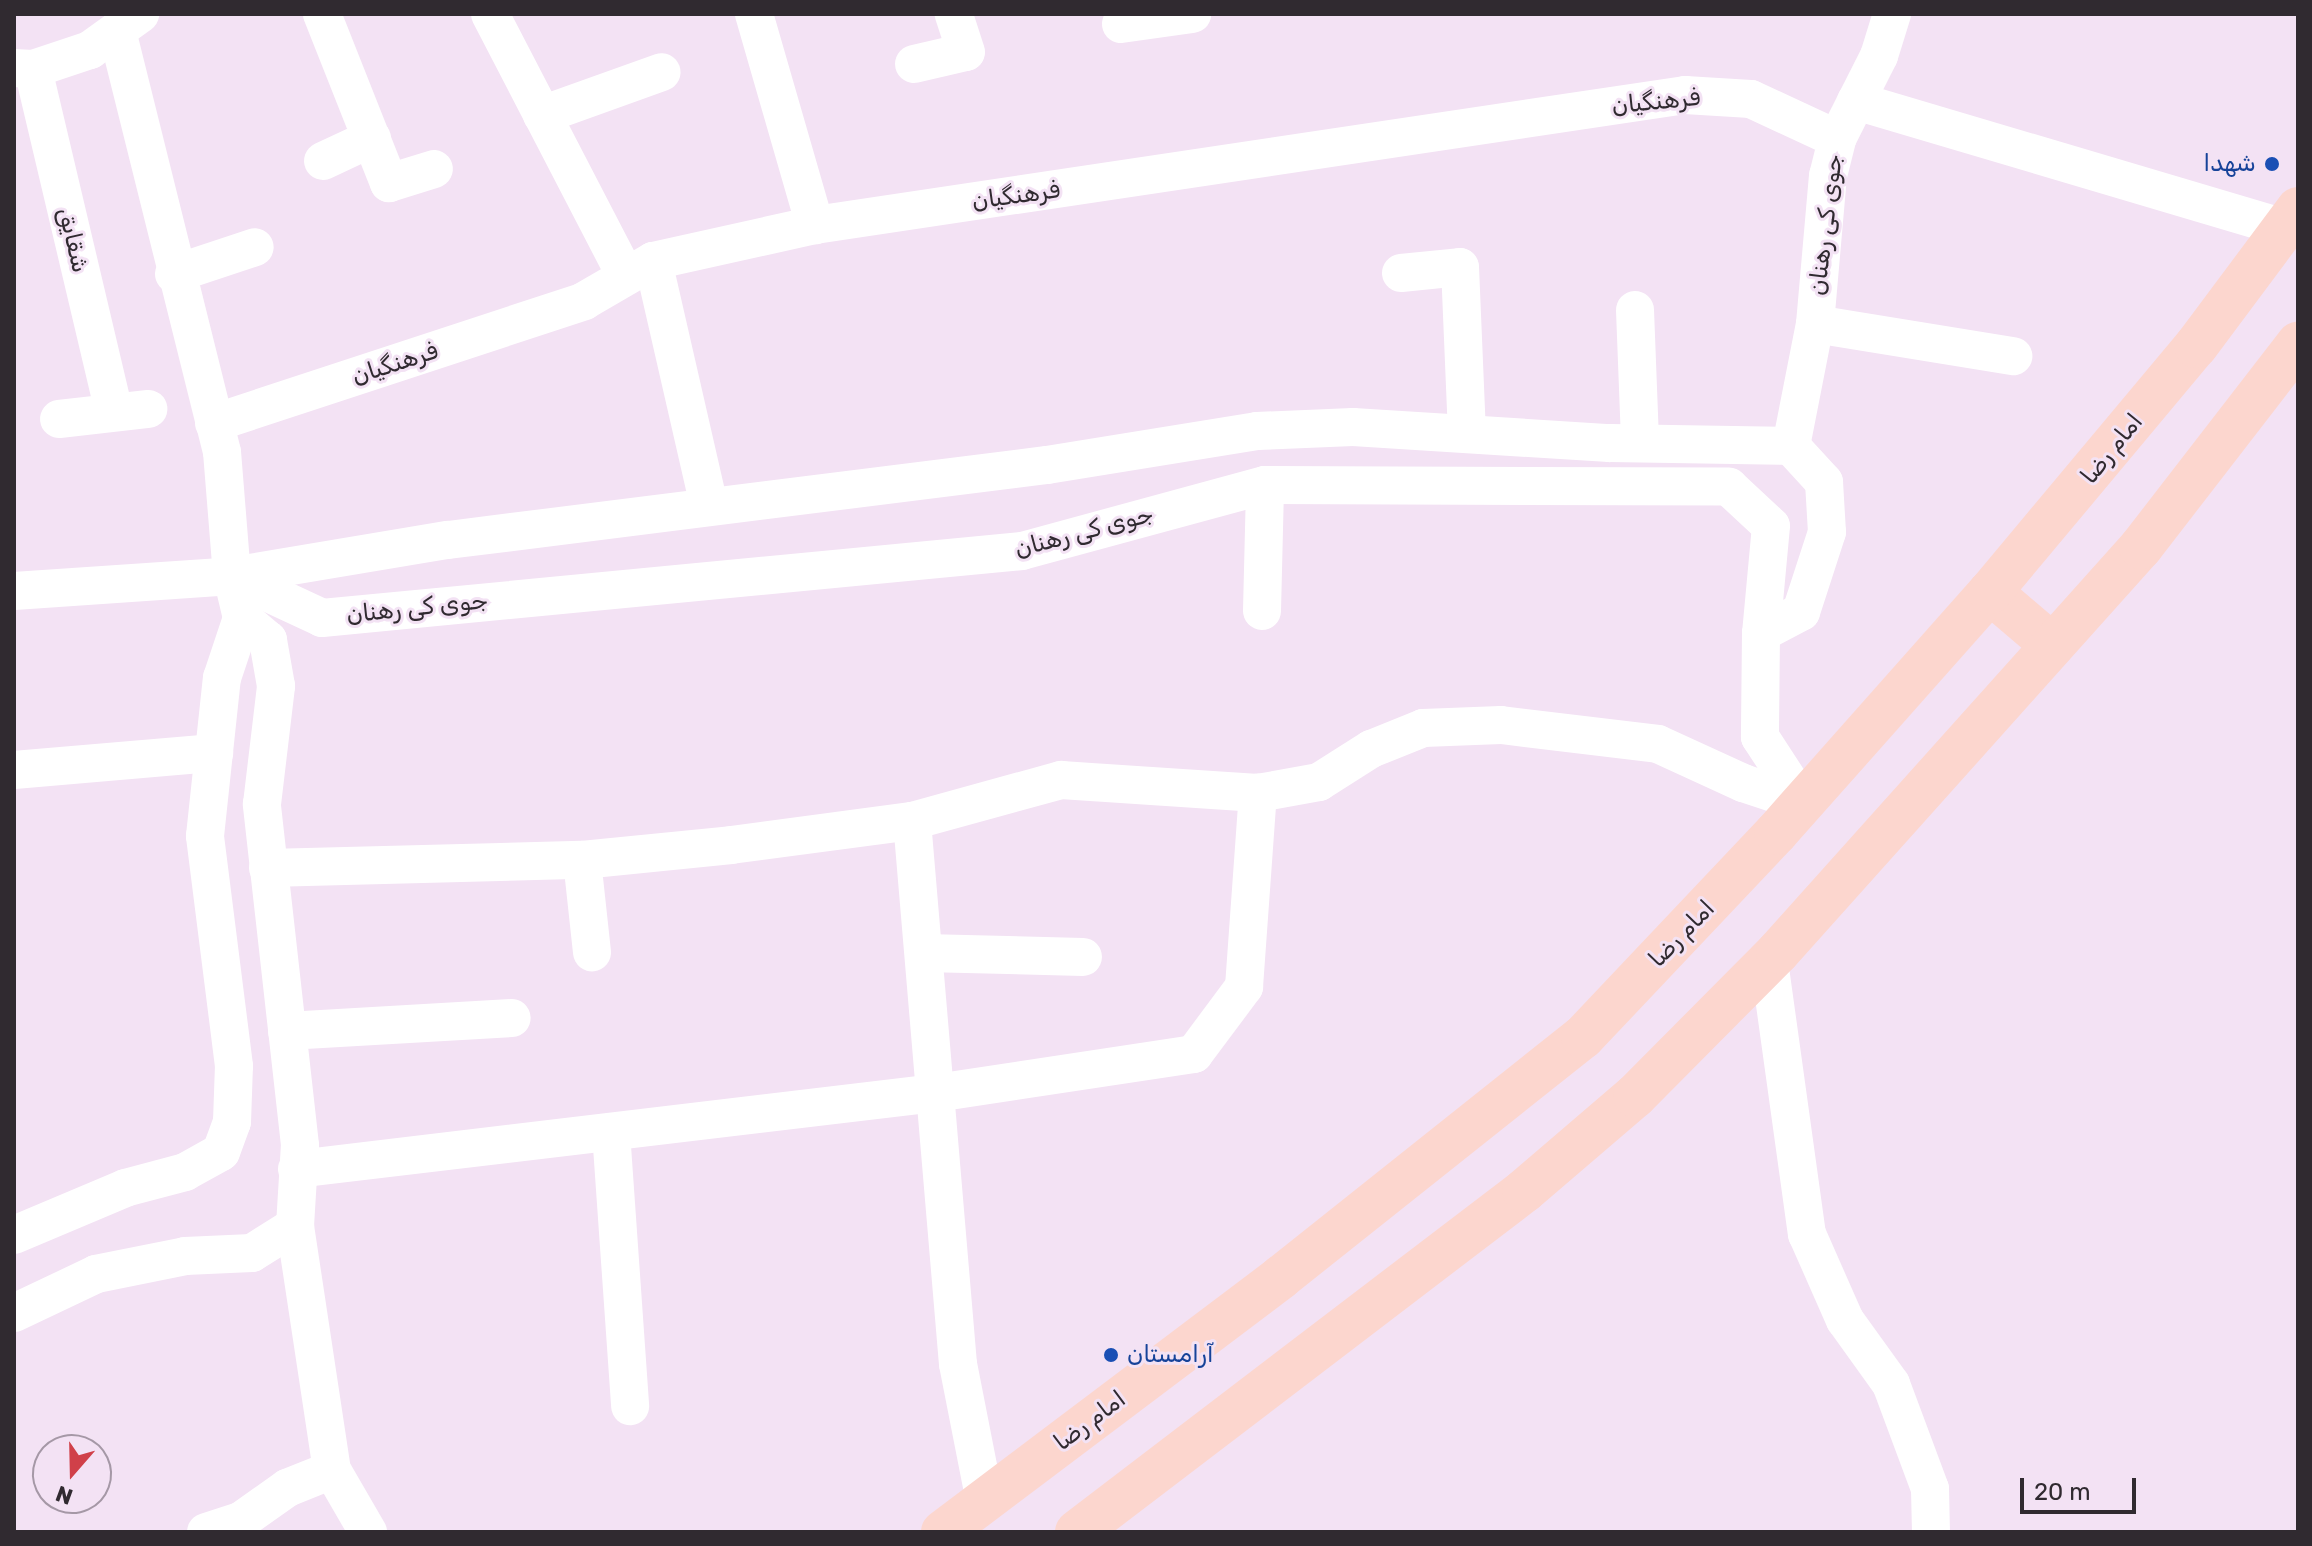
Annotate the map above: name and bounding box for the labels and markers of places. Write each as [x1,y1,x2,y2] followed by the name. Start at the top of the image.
[2203,150,2256,178] place label: شهدا
[2263,155,2281,173] marker: شهدا
[1127,1341,1214,1369] place label: آرامستان
[1102,1346,1120,1364] marker: آرامستان

